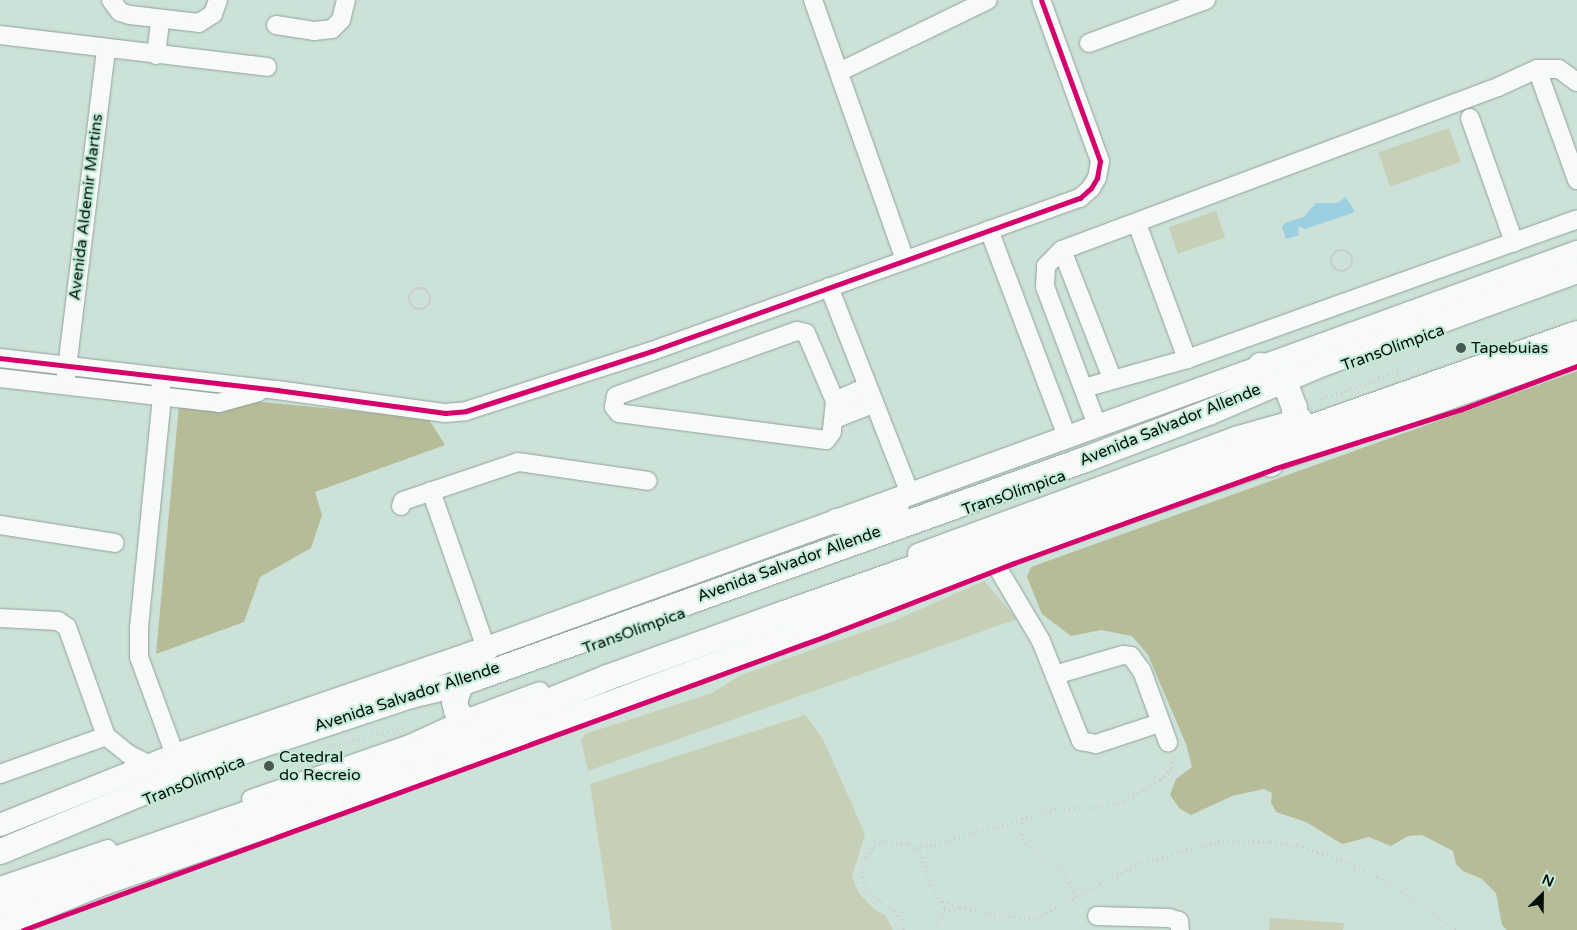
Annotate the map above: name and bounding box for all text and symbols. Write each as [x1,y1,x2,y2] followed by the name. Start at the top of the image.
[65,113,107,301] street label: Avenida Aldemir Martins
[1339,320,1447,376] street label: TransOlímpica
[1471,338,1548,358] place label: Tapebuias
[1455,342,1467,354] marker: Tapebuias
[1077,380,1263,470] street label: Avenida Salvador Allende
[960,466,1068,520] street label: TransOlímpica
[695,522,883,606] street label: Avenida Salvador Allende
[580,603,688,659] street label: TransOlímpica
[312,658,502,736] street label: Avenida Salvador Allende
[279,747,361,785] place label: Catedral do Recreio
[140,752,248,810] street label: TransOlímpica
[263,760,275,772] marker: Catedral do Recreio
[1517,870,1567,920] north arrow
[1540,871,1557,891] text: N

